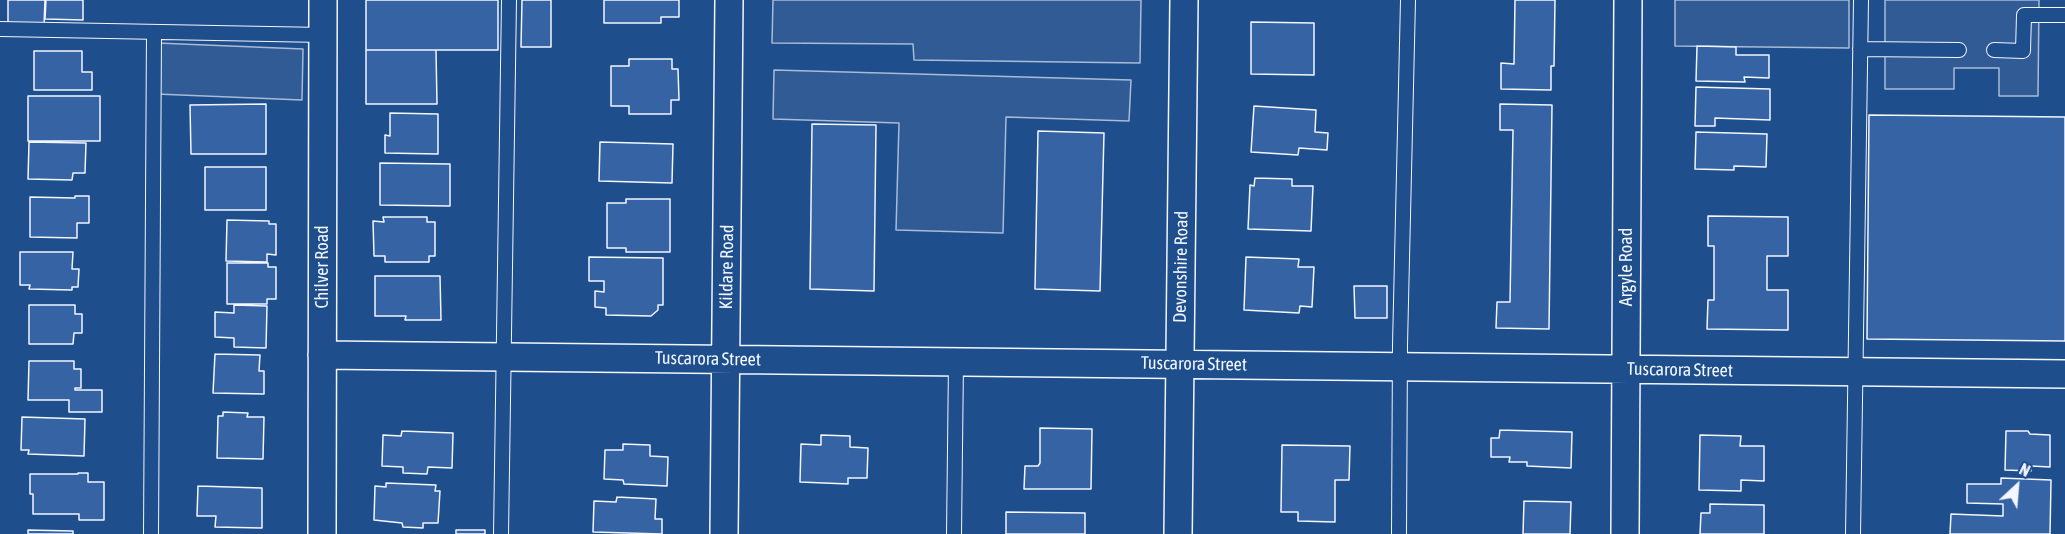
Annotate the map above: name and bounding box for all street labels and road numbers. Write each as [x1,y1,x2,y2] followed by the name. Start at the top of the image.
[1169,211,1193,323] street label: Devonshire Road
[715,224,739,310] street label: Kildare Road
[311,225,333,309] street label: Chilver Road
[1615,228,1637,306] street label: Argyle Road
[655,347,761,371] street label: Tuscarora Street
[1141,352,1247,376] street label: Tuscarora Street
[1627,358,1733,382] street label: Tuscarora Street

